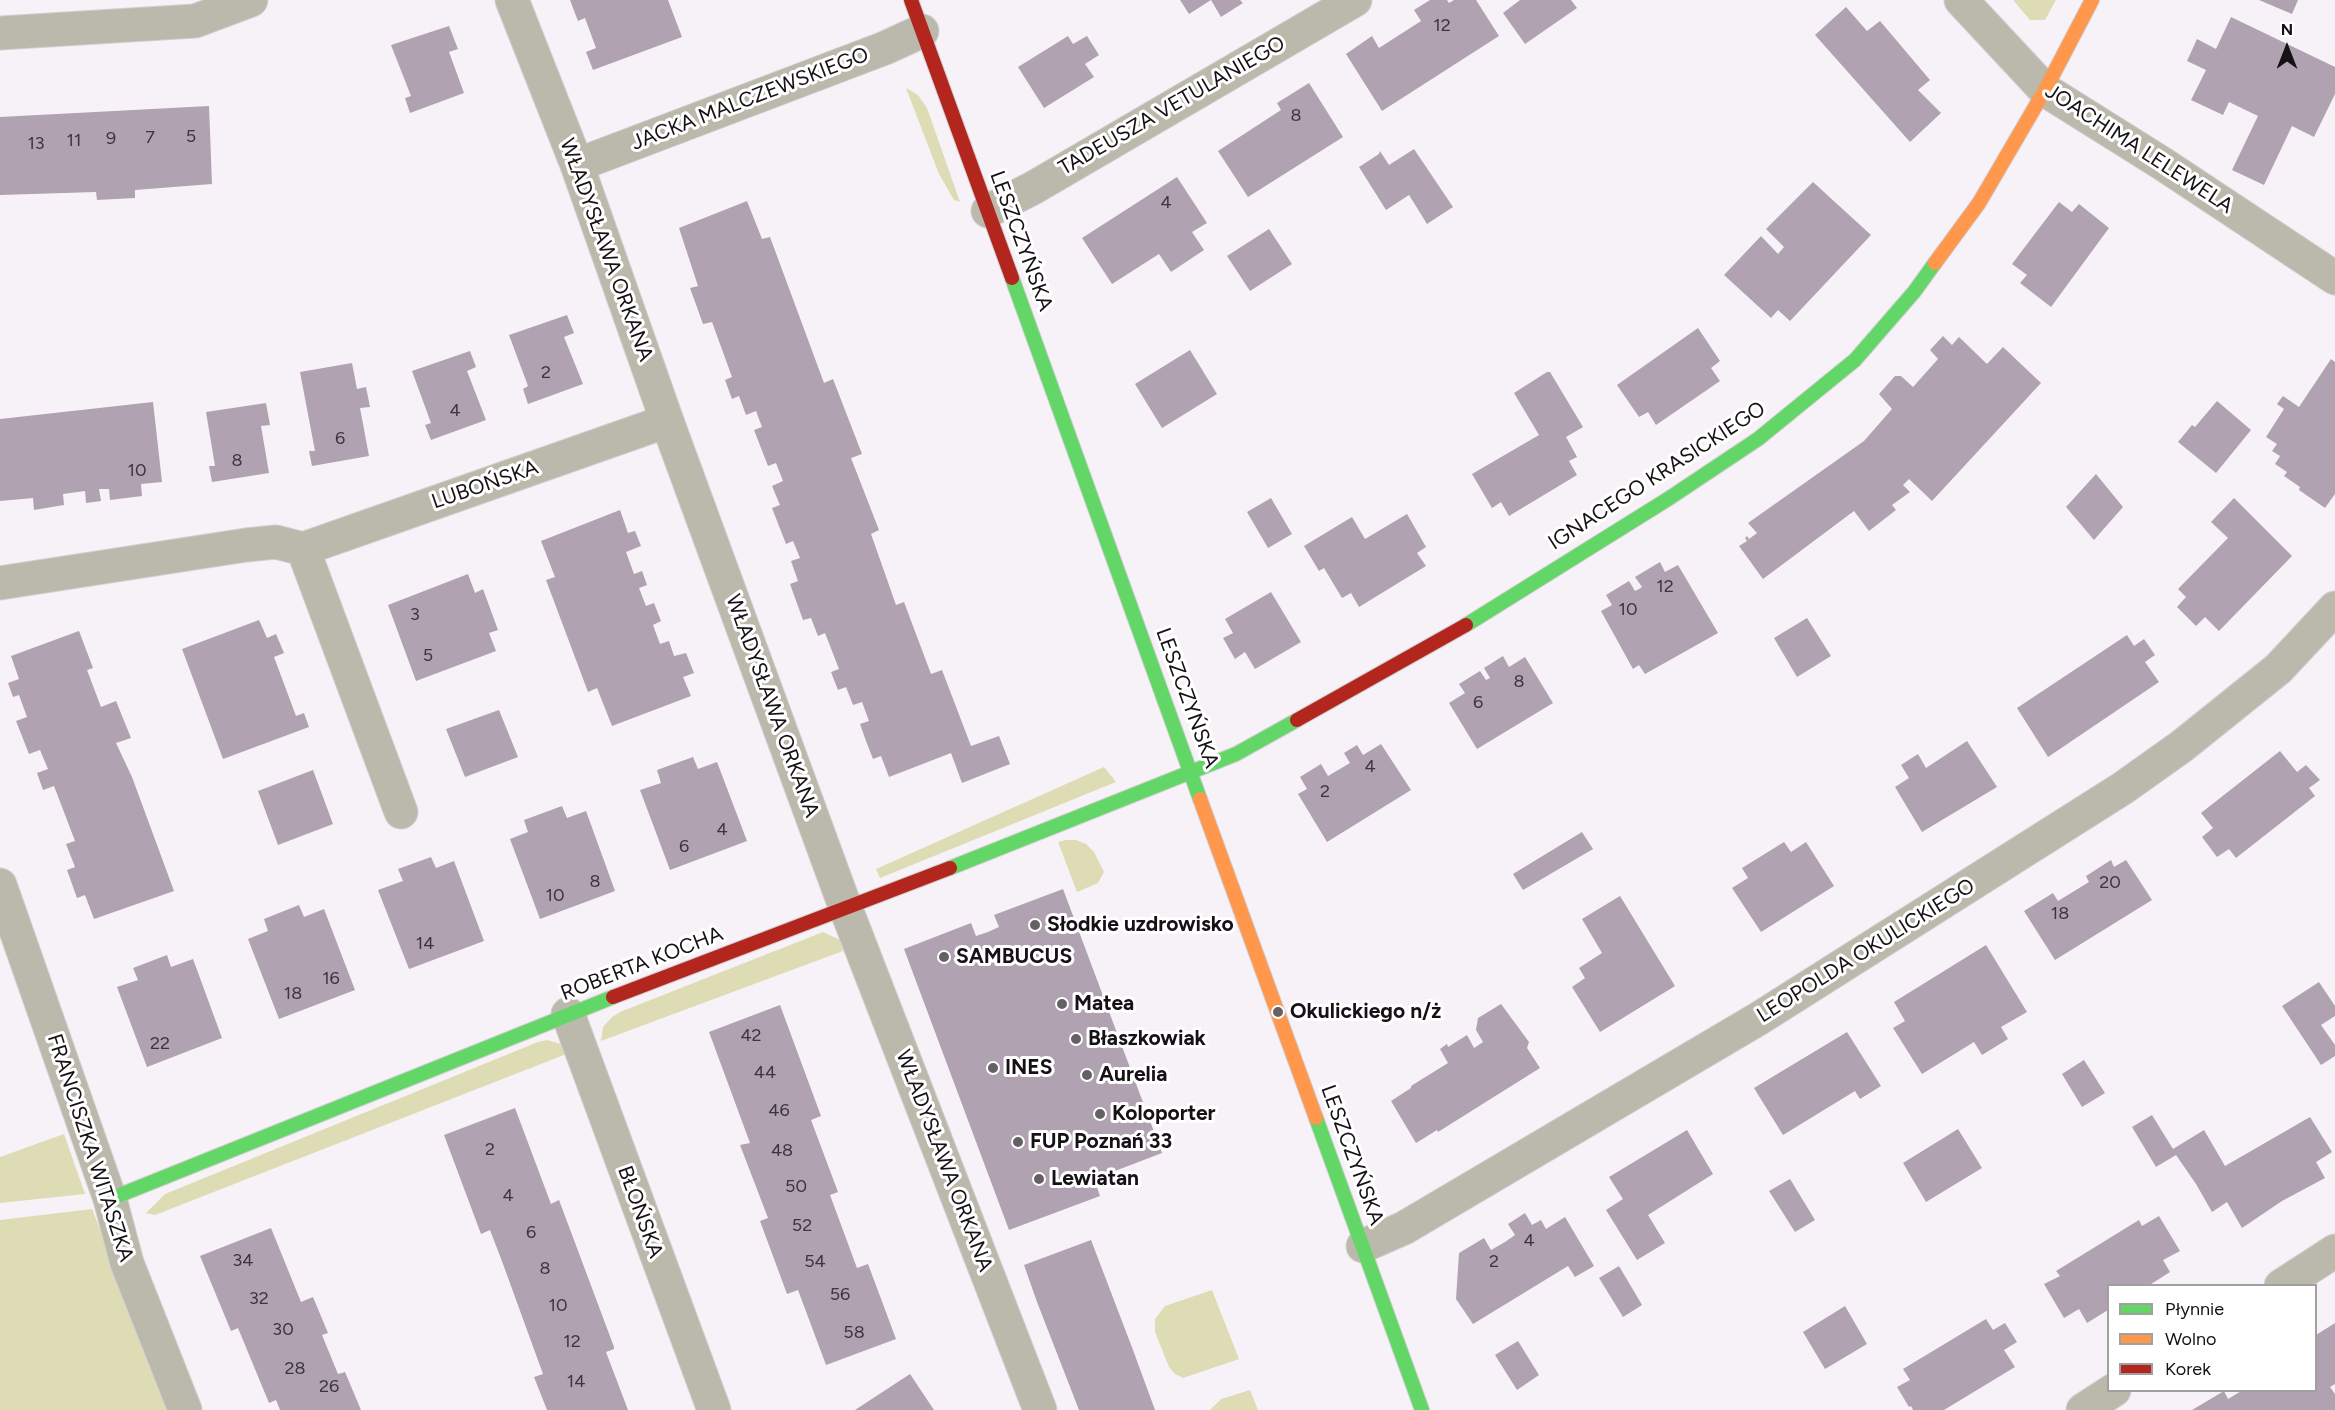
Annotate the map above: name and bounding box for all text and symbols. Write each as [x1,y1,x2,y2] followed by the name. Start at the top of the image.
[1433,15,1451,37] house number: 12
[2257,18,2317,78] north arrow
[2281,20,2293,39] text: N
[1054,31,1290,181] street label: TADEUSZA VETULANIEGO
[628,42,872,156] street label: JACKA MALCZEWSKIEGO
[2040,79,2238,219] street label: JOACHIMA LELEWELA
[1290,105,1302,127] house number: 8
[186,126,196,148] house number: 5
[145,127,155,149] house number: 7
[106,128,116,150] house number: 9
[67,130,81,152] house number: 11
[27,133,45,155] house number: 13
[554,135,658,365] street label: WŁADYSŁAWA ORKANA
[984,168,1058,314] street label: LESZCZYŃSKA
[1160,192,1172,214] house number: 4
[541,362,551,384] house number: 2
[1544,396,1770,556] street label: IGNACEGO KRASICKIEGO
[449,400,461,422] house number: 4
[335,428,345,450] house number: 6
[231,450,243,472] house number: 8
[428,455,542,515] street label: LUBOŃSKA
[128,460,146,482] house number: 10
[1656,576,1674,598] house number: 12
[720,591,824,821] street label: WŁADYSŁAWA ORKANA
[1619,599,1637,621] house number: 10
[410,604,420,626] house number: 3
[1150,625,1224,771] street label: LESZCZYŃSKA
[423,645,433,667] house number: 5
[1513,671,1525,693] house number: 8
[1473,692,1483,714] house number: 6
[1364,756,1376,778] house number: 4
[1320,781,1330,803] house number: 2
[716,819,728,841] house number: 4
[679,836,689,858] house number: 6
[589,871,601,893] house number: 8
[2099,872,2121,894] house number: 20
[1753,874,1979,1028] street label: LEOPOLDA OKULICKIEGO
[546,885,564,907] house number: 10
[2051,903,2069,925] house number: 18
[1047,912,1234,938] place label: Słodkie uzdrowisko
[1028,918,1042,932] marker: Słodkie uzdrowisko
[557,921,727,1007] street label: ROBERTA KOCHA
[416,933,434,955] house number: 14
[956,944,1072,970] place label: SAMBUCUS
[937,950,951,964] marker: SAMBUCUS
[322,968,340,990] house number: 16
[284,983,302,1005] house number: 18
[1074,991,1134,1017] place label: Matea
[1055,997,1069,1011] marker: Matea
[1290,999,1441,1025] place label: Okulickiego n/ż
[1271,1005,1285,1019] marker: Okulickiego n/ż
[740,1025,762,1047] house number: 42
[1088,1026,1206,1052] place label: Błaszkowiak
[41,1031,139,1265] street label: FRANCISZKA WITASZKA
[1069,1032,1083,1046] marker: Błaszkowiak
[150,1033,170,1055] house number: 22
[890,1047,998,1275] street label: WŁADYSŁAWA ORKANA
[1005,1055,1052,1081] place label: INES
[986,1061,1000,1075] marker: INES
[754,1062,776,1084] house number: 44
[1099,1062,1167,1088] place label: Aurelia
[1080,1068,1094,1082] marker: Aurelia
[1315,1082,1389,1228] street label: LESZCZYŃSKA
[768,1100,790,1122] house number: 46
[1112,1101,1216,1127] place label: Koloporter
[1093,1107,1107,1121] marker: Koloporter
[1030,1129,1172,1155] place label: FUP Poznań 33
[1011,1135,1025,1149] marker: FUP Poznań 33
[485,1139,495,1161] house number: 2
[771,1140,793,1162] house number: 48
[612,1162,668,1262] street label: BŁOŃSKA
[1051,1166,1139,1192] place label: Lewiatan
[1032,1172,1046,1186] marker: Lewiatan
[785,1176,807,1198] house number: 50
[502,1185,514,1207] house number: 4
[792,1215,812,1237] house number: 52
[526,1222,536,1244] house number: 6
[1523,1230,1535,1252] house number: 4
[233,1250,253,1272] house number: 34
[804,1251,826,1273] house number: 54
[1489,1251,1499,1273] house number: 2
[539,1258,551,1280] house number: 8
[830,1284,850,1306] house number: 56
[2107,1284,2317,1392] legend
[249,1288,269,1310] house number: 32
[549,1295,567,1317] house number: 10
[2165,1298,2224,1320] text: Płynnie
[272,1319,294,1341] house number: 30
[843,1322,865,1344] house number: 58
[2165,1328,2216,1350] text: Wolno
[563,1331,581,1353] house number: 12
[284,1358,306,1380] house number: 28
[2165,1358,2211,1380] text: Korek
[567,1371,585,1393] house number: 14
[319,1376,339,1398] house number: 26

